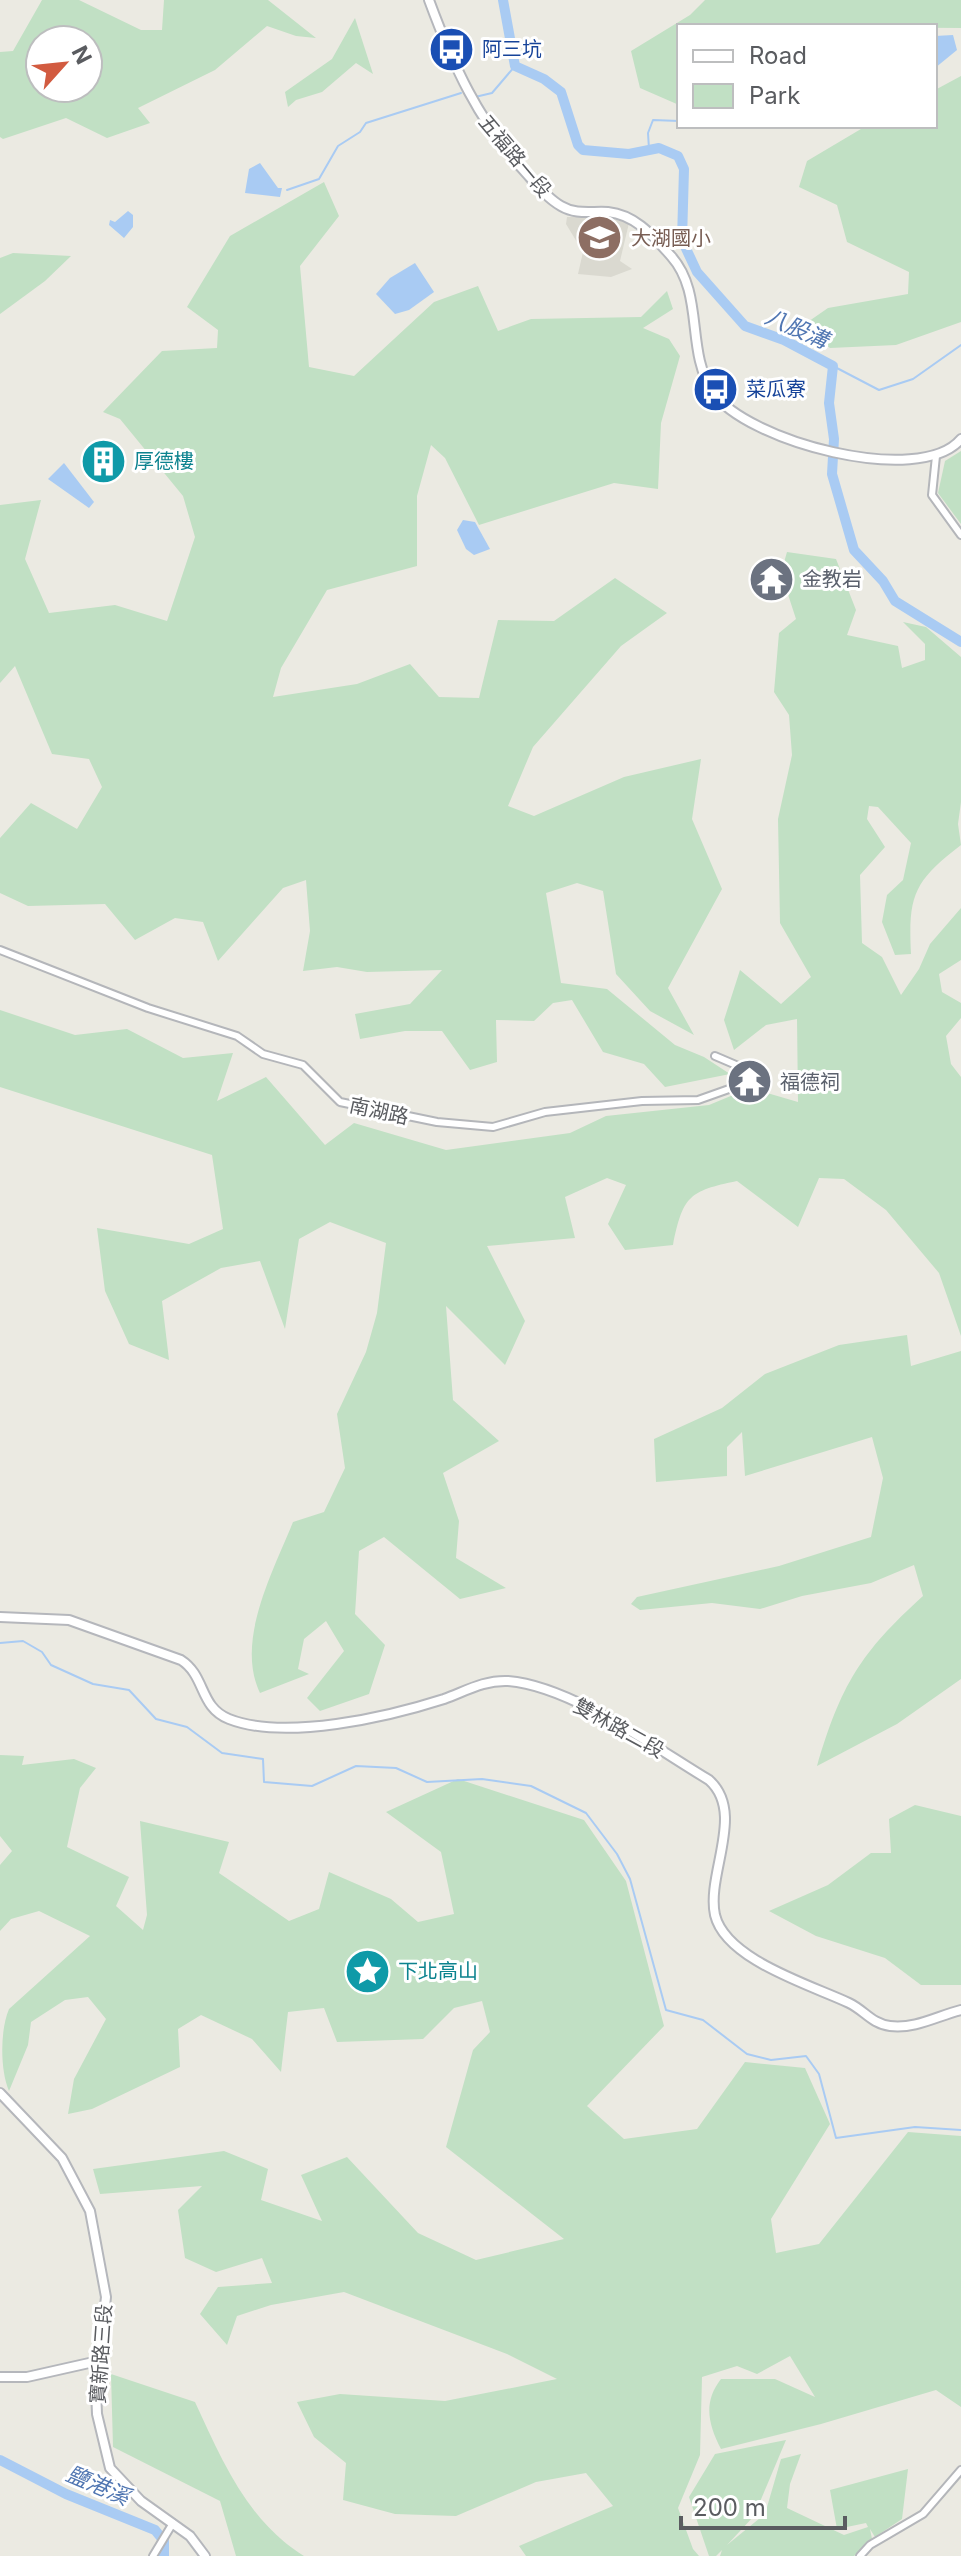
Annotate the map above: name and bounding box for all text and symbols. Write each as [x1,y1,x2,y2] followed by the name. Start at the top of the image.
[24,24,104,104] north arrow
[677,24,937,128] legend
[427,25,475,73] bus stop icon: 阿三坑
[482,37,542,61] place label: 阿三坑
[749,41,807,70] text: Road
[66,42,97,68] text: N
[749,81,800,110] text: Park
[474,110,556,202] street label: 五福路一段
[576,214,624,262] school or university icon: 大湖國小
[631,226,711,250] place label: 大湖國小
[762,303,835,355] water label: 八股溝
[691,365,739,413] bus stop icon: 菜瓜寮
[746,377,806,401] place label: 菜瓜寮
[79,437,127,485] building icon: 厚德樓
[134,449,194,473] place label: 厚德樓
[747,555,795,603] temple icon: 金教岩
[802,567,862,591] place label: 金教岩
[725,1058,773,1106] temple icon: 福德祠
[780,1070,840,1094] place label: 福德祠
[347,1093,411,1129] street label: 南湖路
[569,1693,669,1763] street label: 雙林路二段
[343,1947,391,1995] place icon: 下北高山
[398,1959,478,1983] place label: 下北高山
[86,2303,116,2405] street label: 寶新路三段
[63,2460,136,2511] water label: 鹽港溪
[681,2480,845,2530] scale bar
[693,2493,766,2522] text: 200 m

